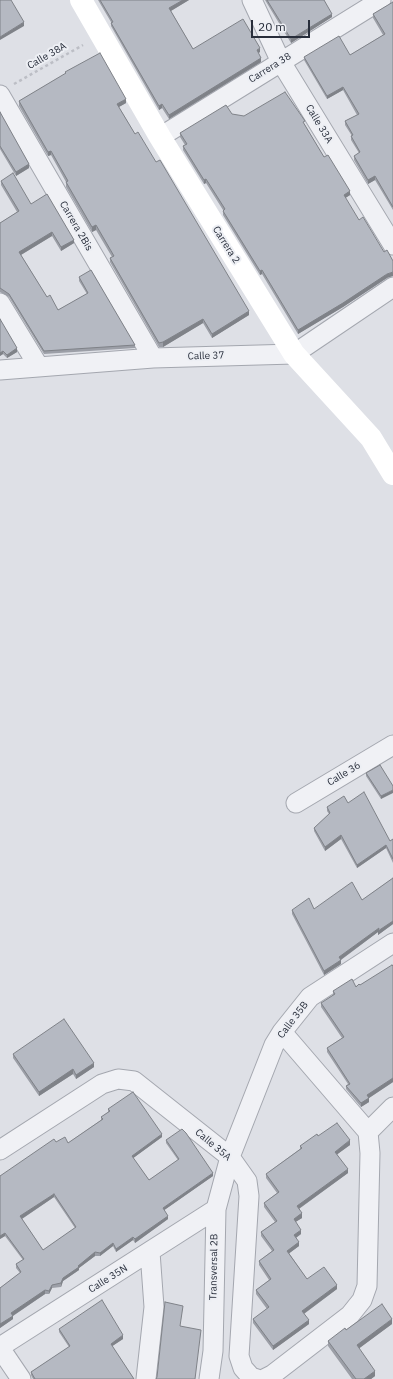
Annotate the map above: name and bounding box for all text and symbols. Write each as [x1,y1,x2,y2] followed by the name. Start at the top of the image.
[253,12,312,38] scale bar
[258,19,286,34] text: 20 m
[25,40,69,72] street label: Calle 38A
[247,50,293,86] street label: Carrera 38
[303,102,335,146] street label: Calle 33A
[57,199,95,253] street label: Carrera 2Bis
[210,224,242,266] street label: Carrera 2
[187,349,225,363] street label: Calle 37
[325,759,363,789] street label: Calle 36
[275,999,311,1041] street label: Calle 35B
[193,1127,233,1163] street label: Calle 35A
[207,1234,221,1300] street label: Transversal 2B
[86,1262,130,1296] street label: Calle 35N

